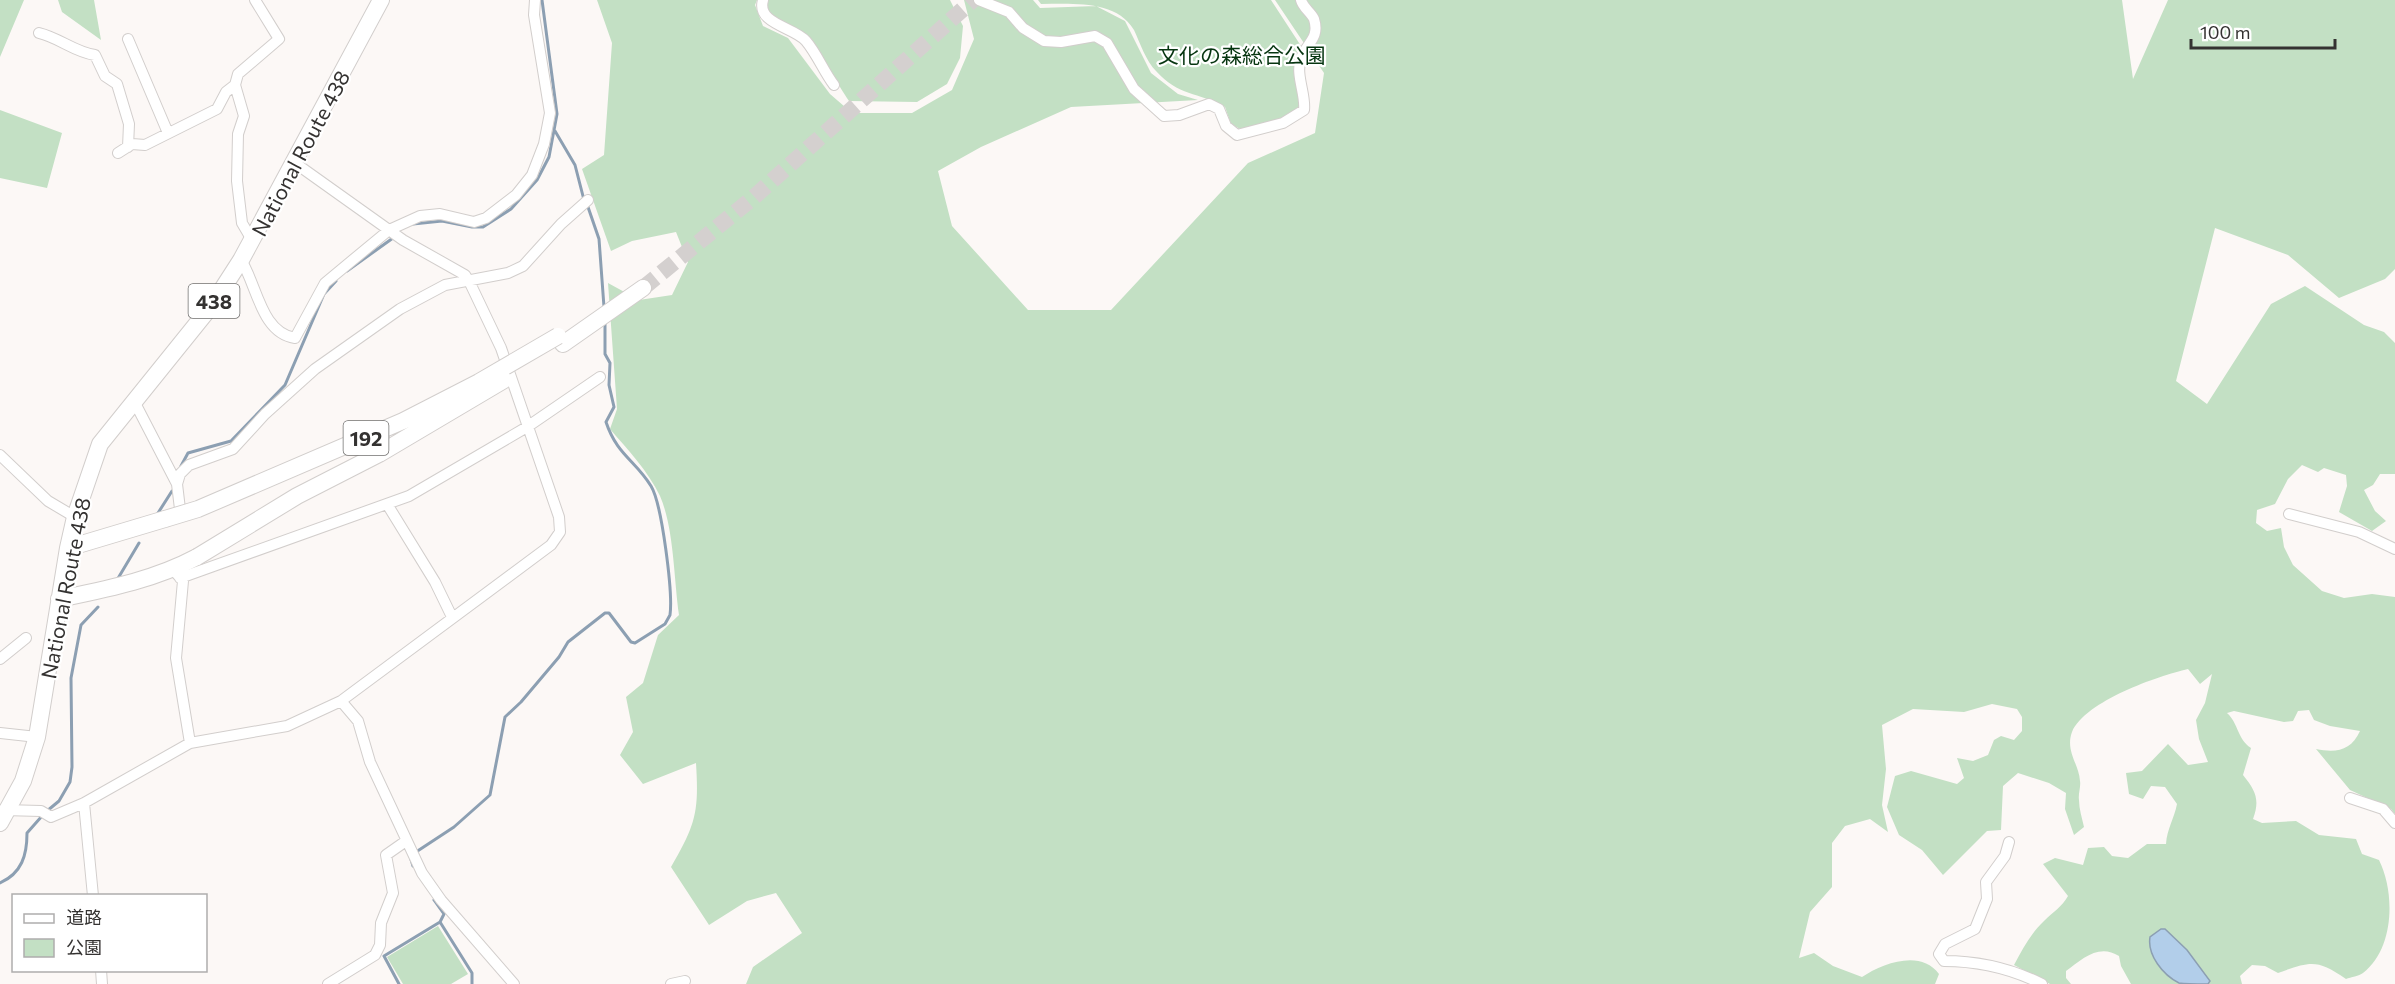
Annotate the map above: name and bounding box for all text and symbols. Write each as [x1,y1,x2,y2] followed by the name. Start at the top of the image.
[2191,12,2335,50] scale bar
[2200,21,2250,43] text: 100 m
[1158,42,1326,67] park label: 文化の森総合公園
[246,66,354,240] street label: National Route 438
[188,284,240,318] road number: 438
[344,421,388,455] road number: 192
[35,495,95,681] street label: National Route 438
[12,894,207,972] legend
[66,906,102,928] text: 道路
[66,936,102,958] text: 公園

